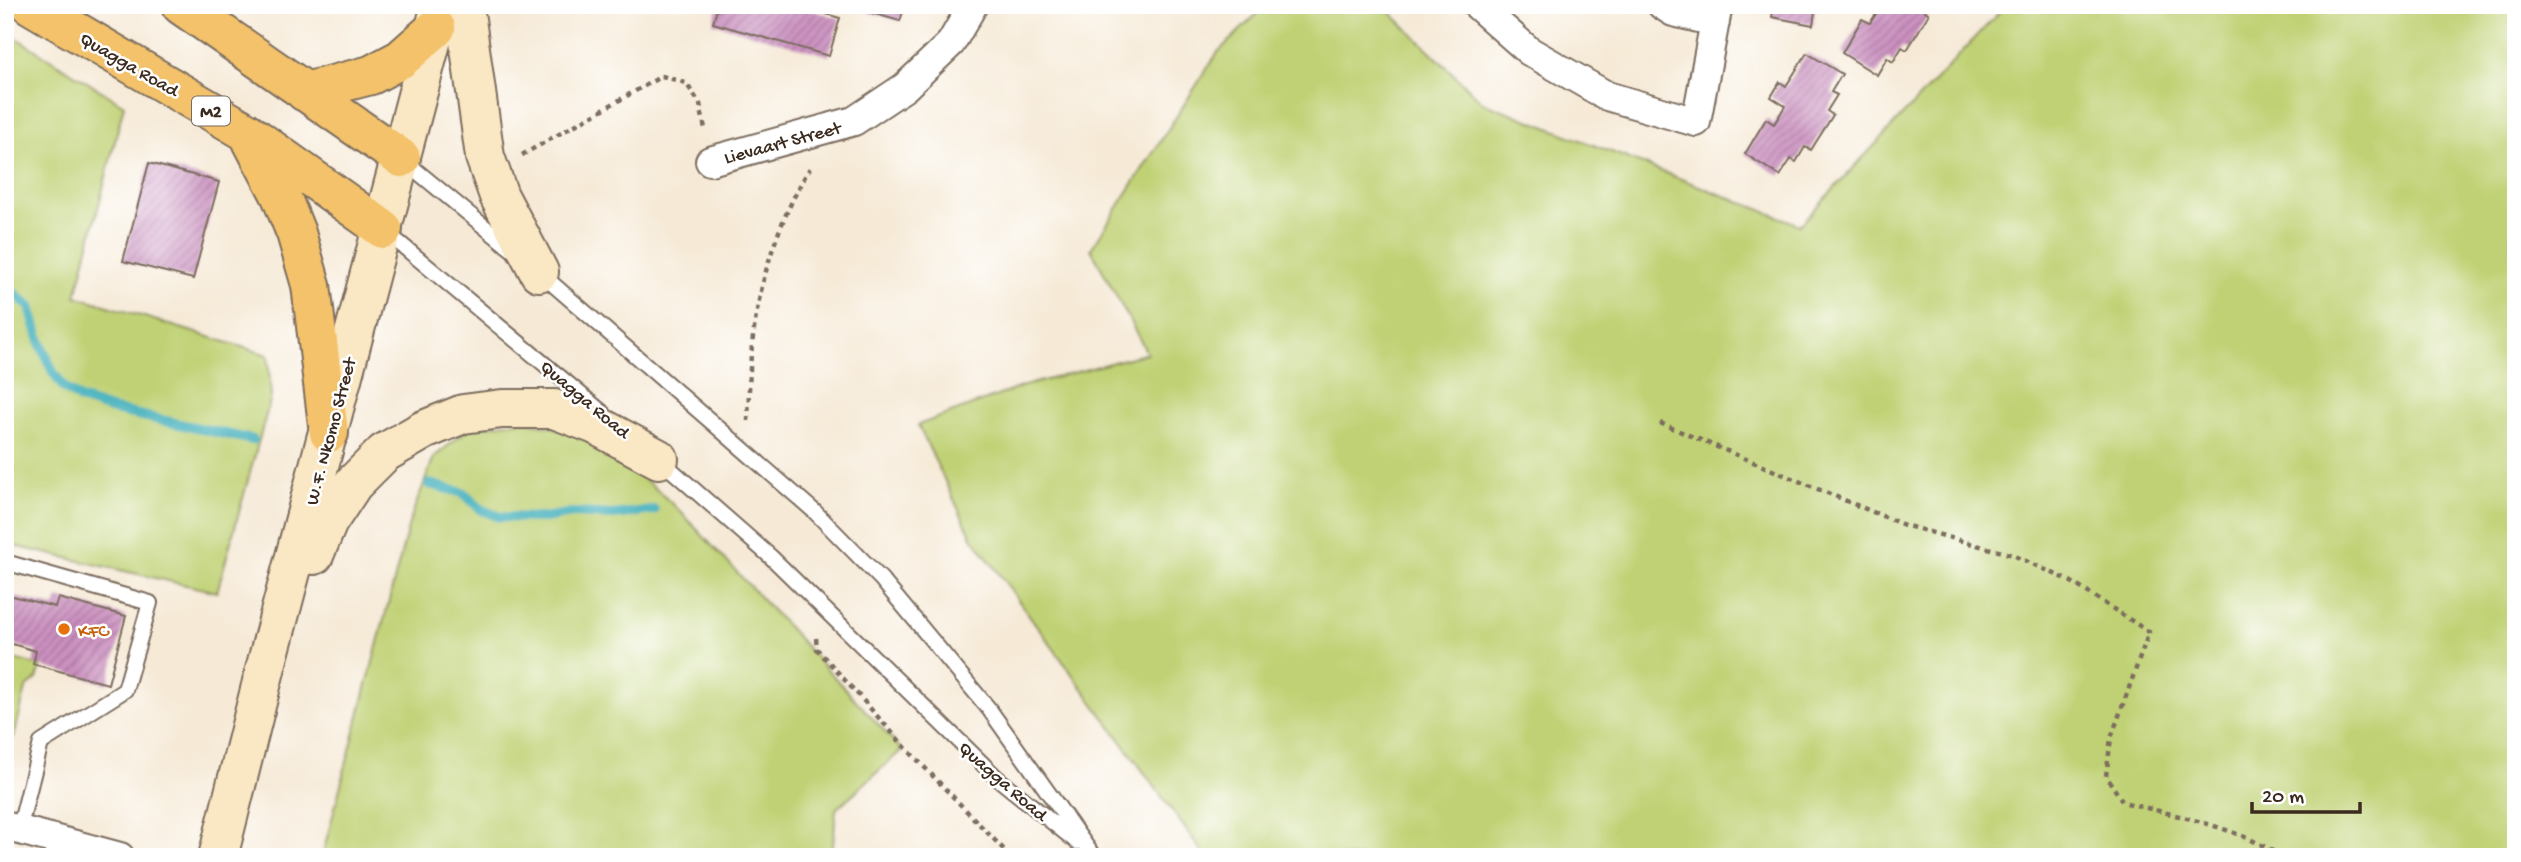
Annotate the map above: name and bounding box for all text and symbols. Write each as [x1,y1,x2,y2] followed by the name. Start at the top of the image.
[75,28,183,105] street label: Quagga Road
[192,96,230,126] road number: M2
[722,117,846,171] street label: Lievaart Street
[302,354,364,508] street label: W.F. Nkomo Street
[534,356,635,446] street label: Quagga Road
[56,621,72,637] marker: KFC
[78,621,110,644] place label: KFC
[952,738,1052,829] street label: Quagga Road
[2252,771,2360,815] scale bar
[2262,786,2304,811] text: 20 m

